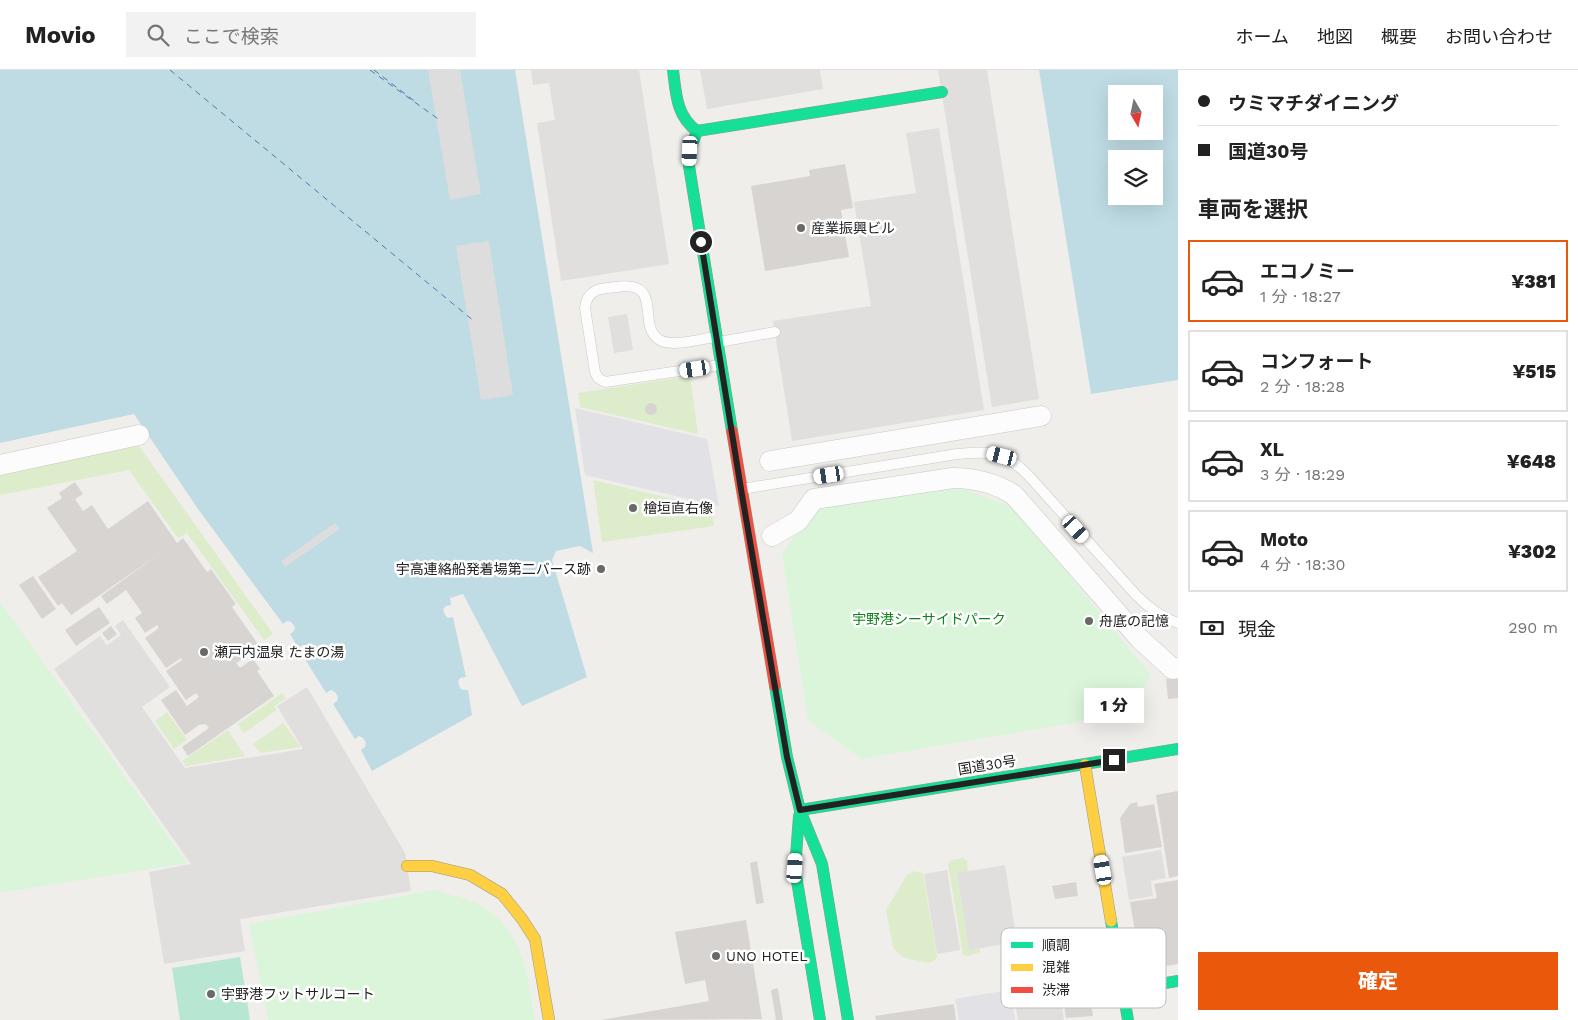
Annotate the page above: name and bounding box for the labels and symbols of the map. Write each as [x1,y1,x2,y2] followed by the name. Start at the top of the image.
[1108,85,1162,140] north arrow
[681,136,698,166] car
[811,220,895,236] place label: 産業振興ビル
[795,222,807,234] marker: 産業振興ビル
[690,231,712,253] route start
[679,359,710,379] car
[985,445,1018,467] car
[813,465,844,485] car
[643,500,713,516] place label: 檜垣直右像
[627,502,639,514] marker: 檜垣直右像
[1060,513,1091,545] car
[396,561,591,577] place label: 宇高連絡船発着場第二バース跡
[595,563,607,575] marker: 宇高連絡船発着場第二バース跡
[852,611,1006,627] park label: 宇野港シーサイドパーク
[1099,613,1169,629] place label: 舟底の記憶
[1083,615,1095,627] marker: 舟底の記憶
[214,644,344,660] place label: 瀬戸内温泉 たまの湯
[198,646,210,658] marker: 瀬戸内温泉 たまの湯
[1084,688,1144,722] callout: 1 分
[1103,749,1125,771] route end
[957,752,1017,778] street label: 国道30号
[786,853,803,883] car
[1093,854,1112,886] car
[1001,928,1166,1008] legend
[1042,937,1070,953] text: 順調
[726,948,808,964] place label: UNO HOTEL
[710,950,722,962] marker: UNO HOTEL
[1042,959,1070,975] text: 混雑
[1042,982,1070,998] text: 渋滞
[221,986,375,1002] place label: 宇野港フットサルコート
[205,988,217,1000] marker: 宇野港フットサルコート

